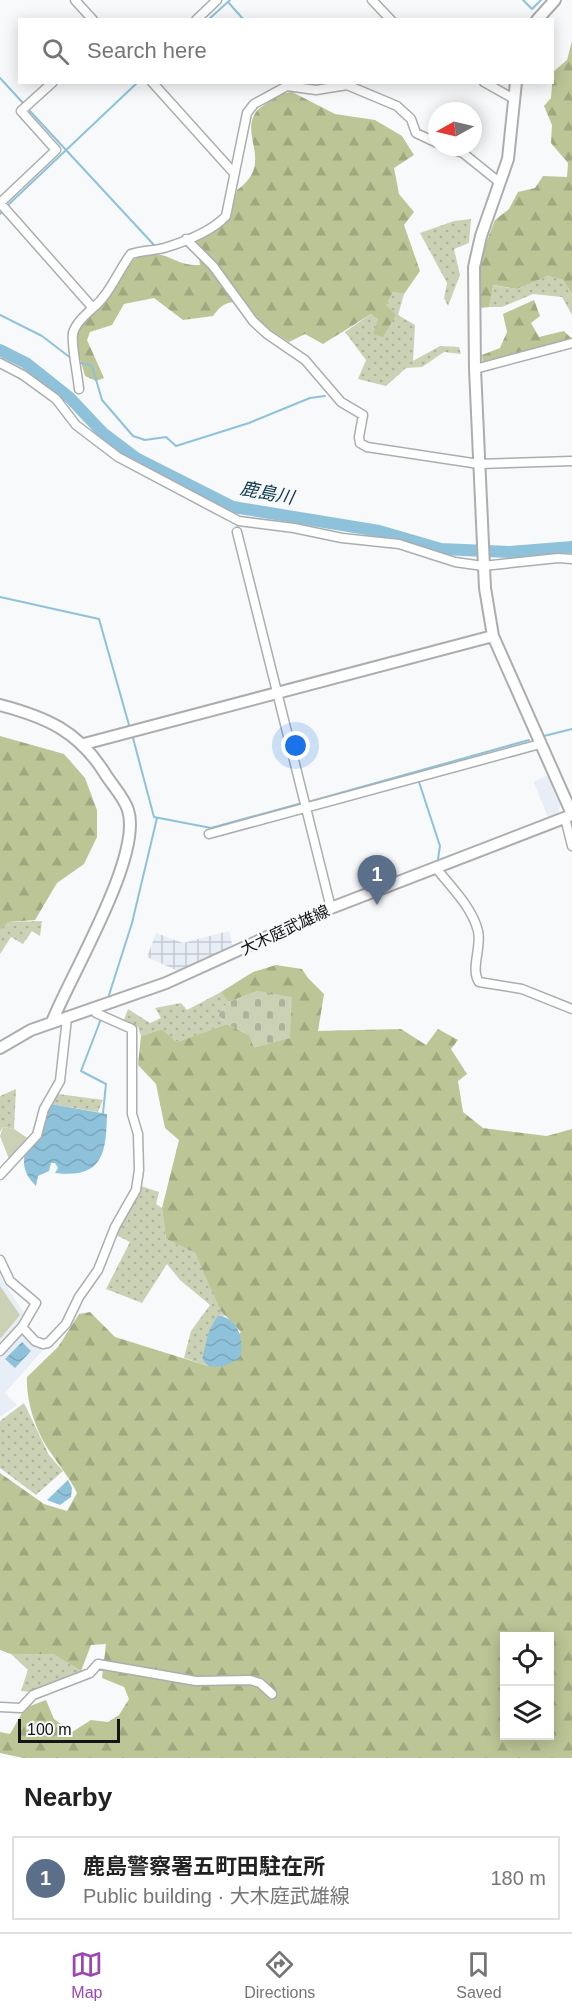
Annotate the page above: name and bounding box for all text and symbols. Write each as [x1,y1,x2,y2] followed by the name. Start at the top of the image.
[18,18,554,84] search box
[39,35,72,68] icon: search
[87,38,207,63] text: Search here
[428,102,482,156] north arrow
[239,478,297,508] water label: 鹿島川
[281,731,310,760] your location
[358,856,397,905] pin: 1
[238,902,332,958] street label: 大木庭武雄線
[500,1632,554,1740] map controls
[500,1632,554,1686] button: locate
[500,1686,554,1740] button: layers
[18,1716,120,1744] scale bar
[27,1721,71,1738] text: 100 m
[24,1782,112,1812] text: Nearby
[83,1854,325,1879] text: 鹿島警察署五町田駐在所
[40,1867,51,1889] text: 1
[490,1867,546,1889] text: 180 m
[83,1885,350,1907] text: Public building · 大木庭武雄線
[70,1948,103,2002] tab: Map
[244,1948,315,2002] tab: Directions
[456,1948,502,2002] tab: Saved

